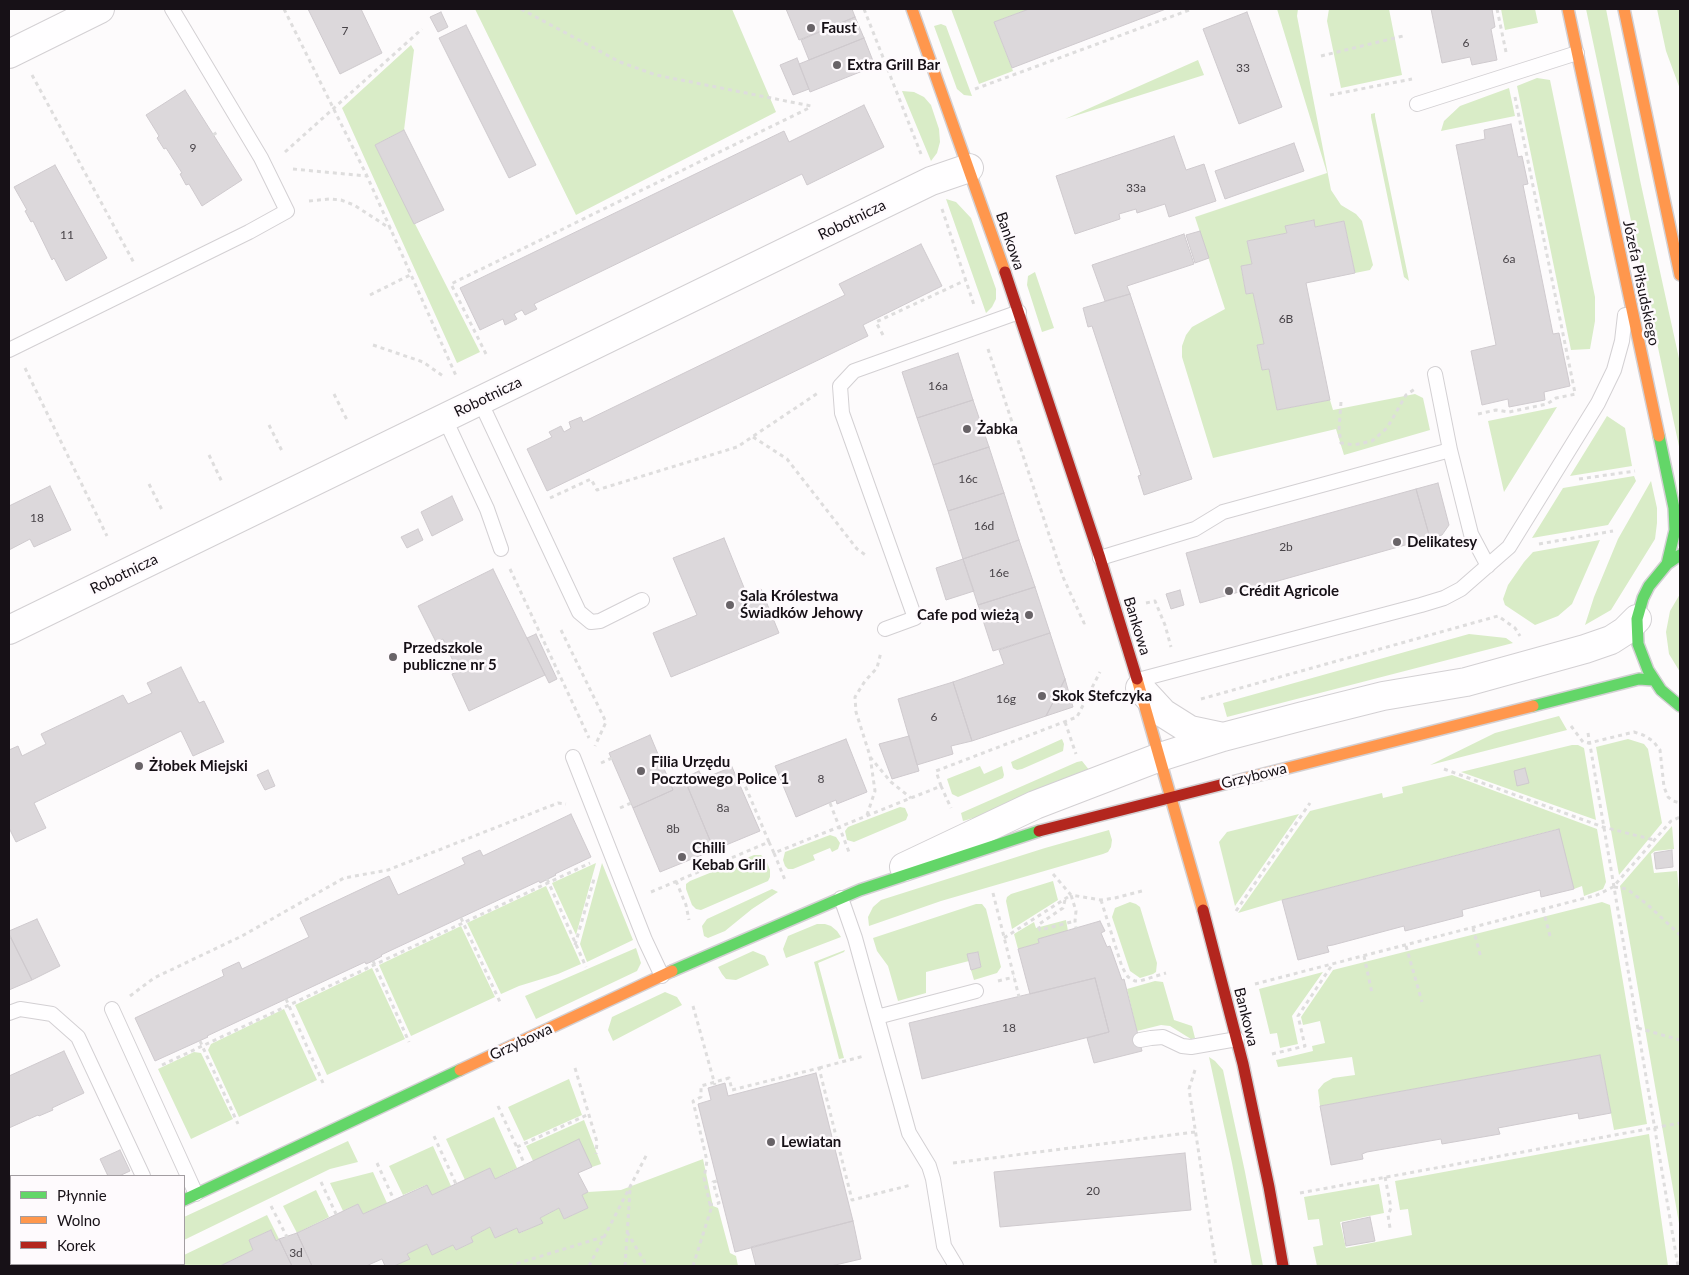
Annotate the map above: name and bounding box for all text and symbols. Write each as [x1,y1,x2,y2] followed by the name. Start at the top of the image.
[821,19,857,37] place label: Faust
[805,22,817,34] marker: Faust
[342,24,348,38] house number: 7
[1463,36,1469,50] house number: 6
[847,56,940,74] place label: Extra Grill Bar
[831,59,843,71] marker: Extra Grill Bar
[1236,61,1250,75] house number: 33
[190,141,196,155] house number: 9
[1126,181,1146,195] house number: 33a
[815,196,889,244] street label: Robotnicza
[992,210,1028,272] street label: Bankowa
[1619,219,1663,347] street label: Józefa Piłsudskiego
[60,228,74,242] house number: 11
[1503,252,1515,266] house number: 6a
[1279,312,1293,326] house number: 6B
[451,373,525,421] street label: Robotnicza
[928,379,948,393] house number: 16a
[977,420,1018,438] place label: Żabka
[961,423,973,435] marker: Żabka
[958,472,978,486] house number: 16c
[30,511,44,525] house number: 18
[974,519,994,533] house number: 16d
[1407,533,1477,551] place label: Delikatesy
[1391,536,1403,548] marker: Delikatesy
[1279,540,1293,554] house number: 2b
[87,550,161,598] street label: Robotnicza
[989,566,1009,580] house number: 16e
[1239,582,1339,600] place label: Crédit Agricole
[1223,585,1235,597] marker: Crédit Agricole
[740,587,863,622] place label: Sala Królestwa Świadków Jehowy
[1120,595,1154,657] street label: Bankowa
[724,599,736,611] marker: Sala Królestwa Świadków Jehowy
[917,606,1019,624] place label: Cafe pod wieżą
[1023,609,1035,621] marker: Cafe pod wieżą
[403,639,497,674] place label: Przedszkole publiczne nr 5
[387,651,399,663] marker: Przedszkole publiczne nr 5
[1052,687,1152,705] place label: Skok Stefczyka
[1036,690,1048,702] marker: Skok Stefczyka
[996,692,1016,706] house number: 16g
[931,710,937,724] house number: 6
[651,753,789,788] place label: Filia Urzędu Pocztowego Police 1
[149,757,248,775] place label: Żłobek Miejski
[1219,759,1289,793] street label: Grzybowa
[133,760,145,772] marker: Żłobek Miejski
[635,765,647,777] marker: Filia Urzędu Pocztowego Police 1
[818,772,824,786] house number: 8
[717,801,729,815] house number: 8a
[666,822,680,836] house number: 8b
[692,839,766,874] place label: Chilli Kebab Grill
[676,851,688,863] marker: Chilli Kebab Grill
[1230,986,1262,1048] street label: Bankowa
[487,1020,555,1064] street label: Grzybowa
[1002,1021,1016,1035] house number: 18
[781,1133,841,1151] place label: Lewiatan
[765,1136,777,1148] marker: Lewiatan
[10,1175,185,1265] legend
[1086,1184,1100,1198] house number: 20
[57,1186,107,1204] text: Płynnie
[57,1211,101,1229] text: Wolno
[57,1236,96,1254] text: Korek
[289,1246,303,1260] house number: 3d

